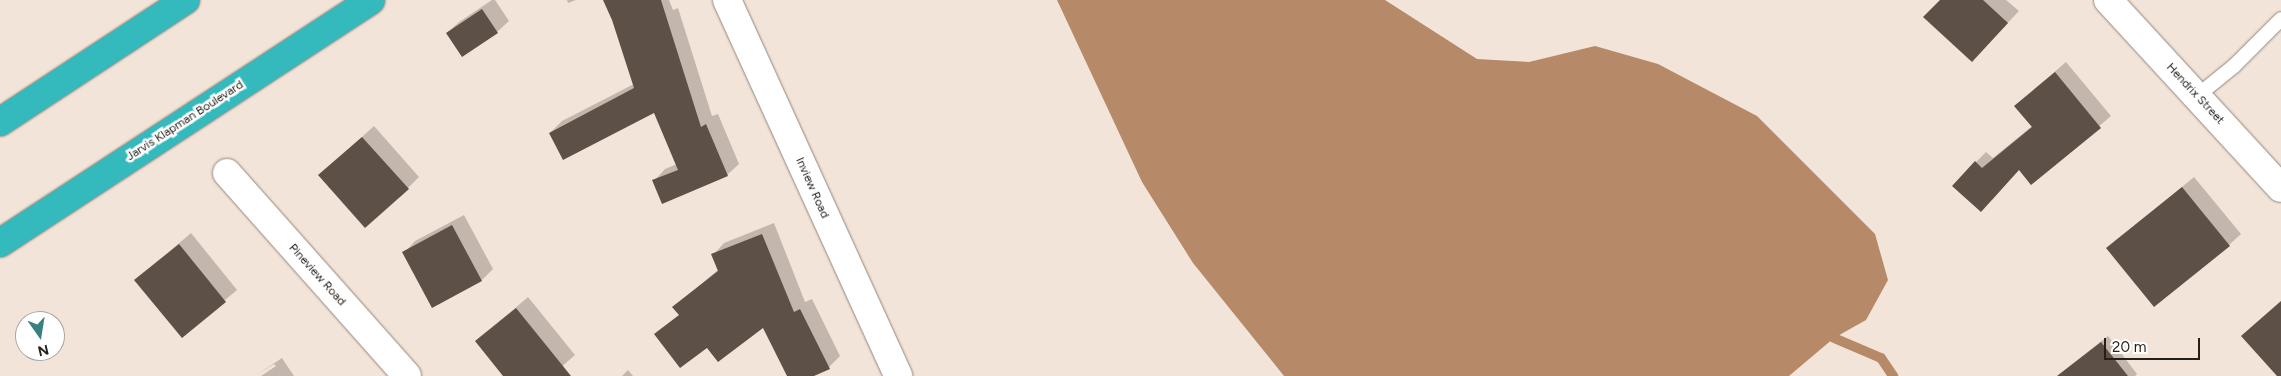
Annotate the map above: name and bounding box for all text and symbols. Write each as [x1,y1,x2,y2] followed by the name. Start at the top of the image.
[2163,60,2227,128] street label: Hendrix Street
[124,78,246,164] street label: Jarvis Klapman Boulevard
[792,155,832,221] street label: Inview Road
[285,241,349,309] street label: Pineview Road
[15,311,65,361] north arrow
[2106,328,2202,360] scale bar
[2112,338,2146,356] text: 20 m
[36,341,50,360] text: N

